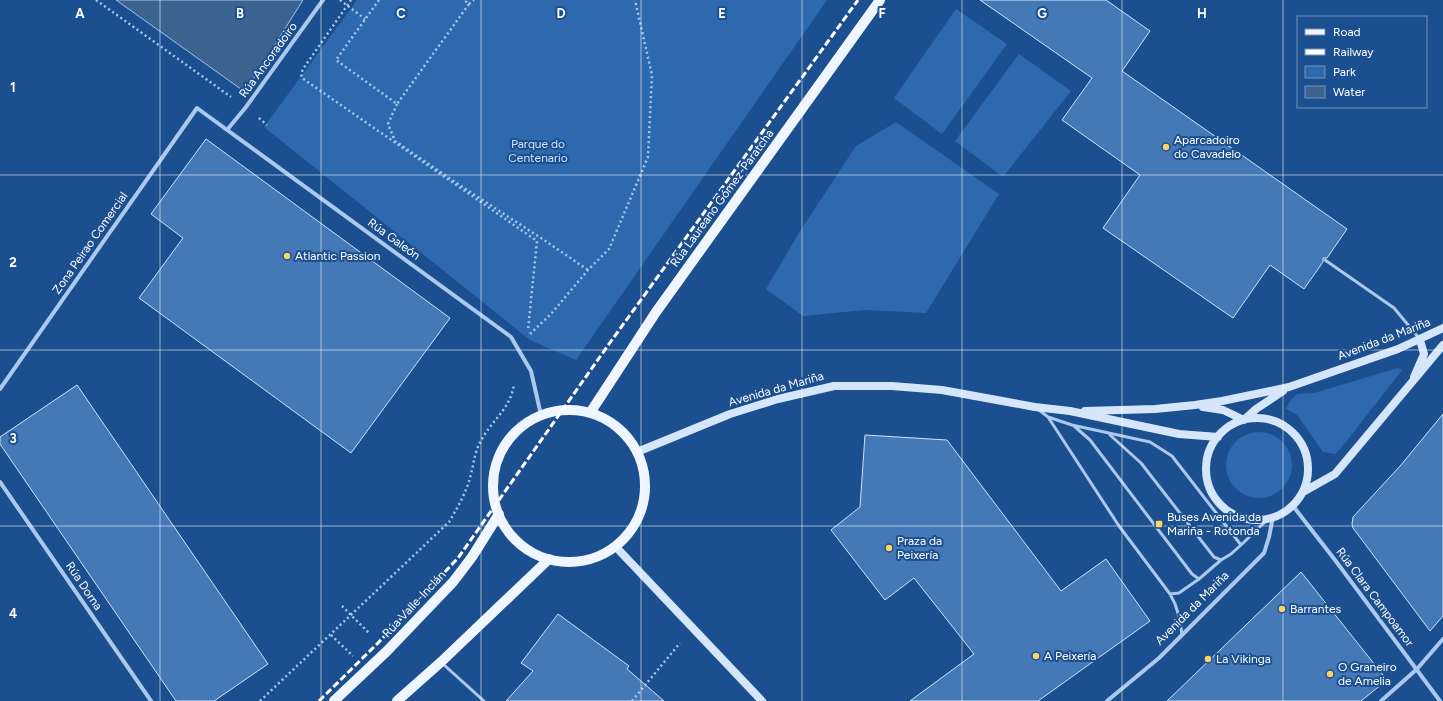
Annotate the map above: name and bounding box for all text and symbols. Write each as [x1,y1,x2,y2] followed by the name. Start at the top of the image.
[75,6,85,21] text: A
[236,6,244,21] text: B
[396,6,406,21] text: C
[556,6,566,21] text: D
[718,6,726,21] text: E
[878,6,886,21] text: F
[1037,6,1047,21] text: G
[1197,6,1207,21] text: H
[1297,16,1427,108] legend
[236,20,300,100] street label: Rúa Ancoradoiro
[1333,25,1361,39] text: Road
[1333,45,1374,59] text: Railway
[1333,65,1356,79] text: Park
[10,80,16,95] text: 1
[1333,85,1365,99] text: Water
[667,127,777,269] street label: Rúa Laureano Gómez-Paratcha
[1174,133,1241,161] place label: Aparcadoiro do Cavadelo
[508,137,568,165] park label: Parque do Centenario
[1161,142,1171,152] marker: Aparcadoiro do Cavadelo
[50,189,130,297] street label: Zona Peirao Comercial
[365,215,423,263] street label: Rúa Galeón
[295,249,381,263] place label: Atlantic Passion
[282,251,292,261] marker: Atlantic Passion
[9,255,17,270] text: 2
[1336,315,1432,363] street label: Avenida da Mariña
[727,369,825,409] street label: Avenida da Mariña
[9,431,17,446] text: 3
[1167,510,1261,538] place label: Buses Avenida da Mariña - Rotonda
[1154,519,1164,529] marker: Buses Avenida da Mariña - Rotonda
[897,534,942,562] place label: Praza da Peixería
[884,543,894,553] marker: Praza da Peixería
[1333,545,1417,649] street label: Rúa Clara Campoamor
[63,559,105,613] street label: Rúa Dorna
[380,568,449,640] street label: Rúa Valle-Inclán
[1152,568,1232,648] street label: Avenida da Mariña
[1290,602,1341,616] place label: Barrantes
[1277,604,1287,614] marker: Barrantes
[9,606,17,621] text: 4
[1044,649,1096,663] place label: A Peixería
[1031,651,1041,661] marker: A Peixería
[1216,652,1271,666] place label: La Vikinga
[1203,654,1213,664] marker: La Vikinga
[1338,660,1397,688] place label: O Graneiro de Amelia
[1325,669,1335,679] marker: O Graneiro de Amelia

